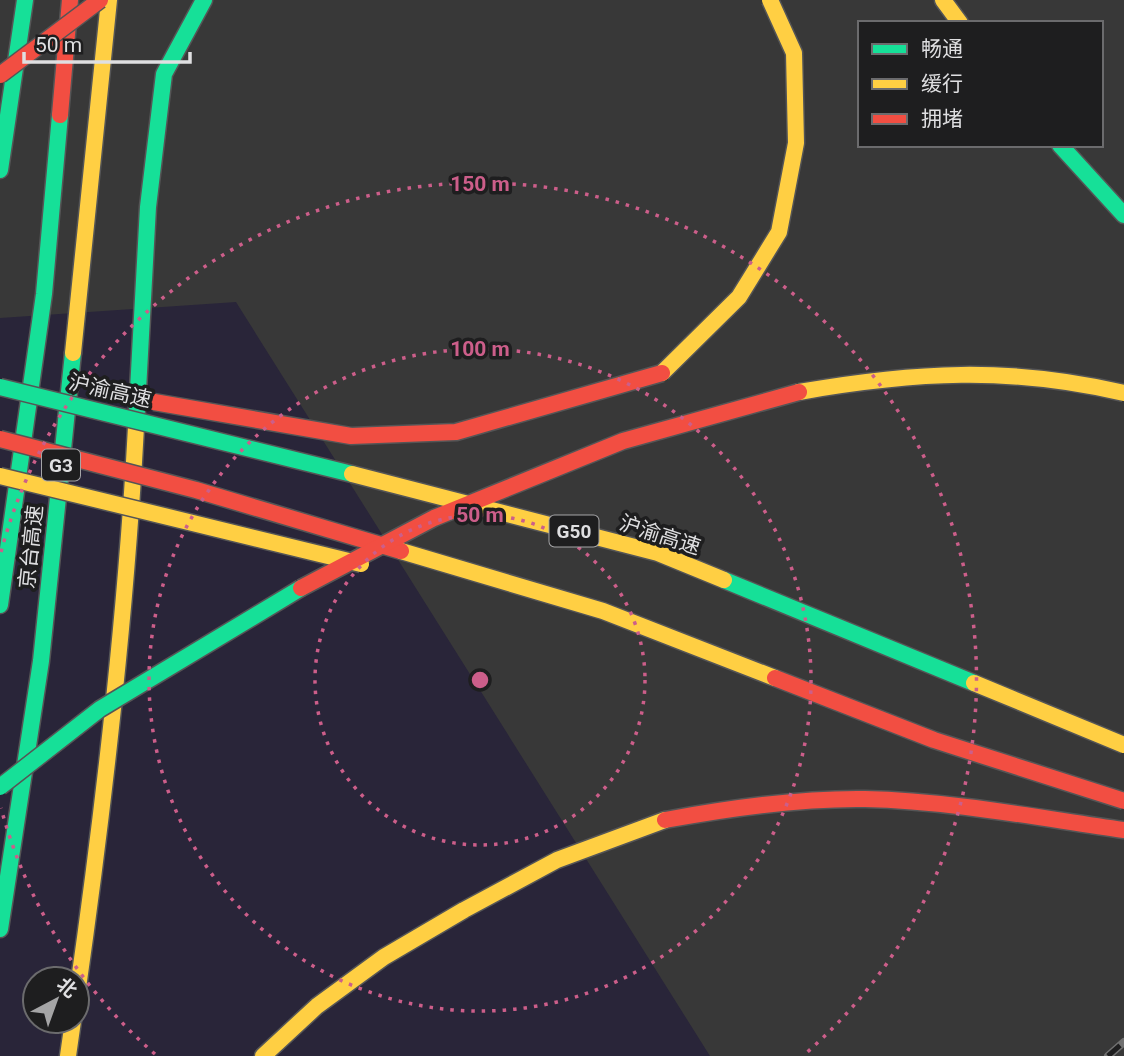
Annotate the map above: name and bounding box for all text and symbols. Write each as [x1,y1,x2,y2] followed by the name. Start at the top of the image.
[24,21,191,65] scale bar
[858,21,1103,147] legend
[35,33,82,57] text: 50 m
[921,37,963,61] text: 畅通
[921,72,963,96] text: 缓行
[921,107,963,131] text: 拥堵
[450,172,510,196] text: 150 m
[450,337,510,361] text: 100 m
[66,370,154,412] street label: 沪渝高速
[42,450,80,480] road number: G3
[456,503,504,527] text: 50 m
[15,504,47,590] street label: 京台高速
[616,511,704,559] street label: 沪渝高速
[550,516,598,546] road number: G50
[468,668,492,692] centre of rings
[21,965,91,1035] north arrow
[52,973,82,1002] text: 北

